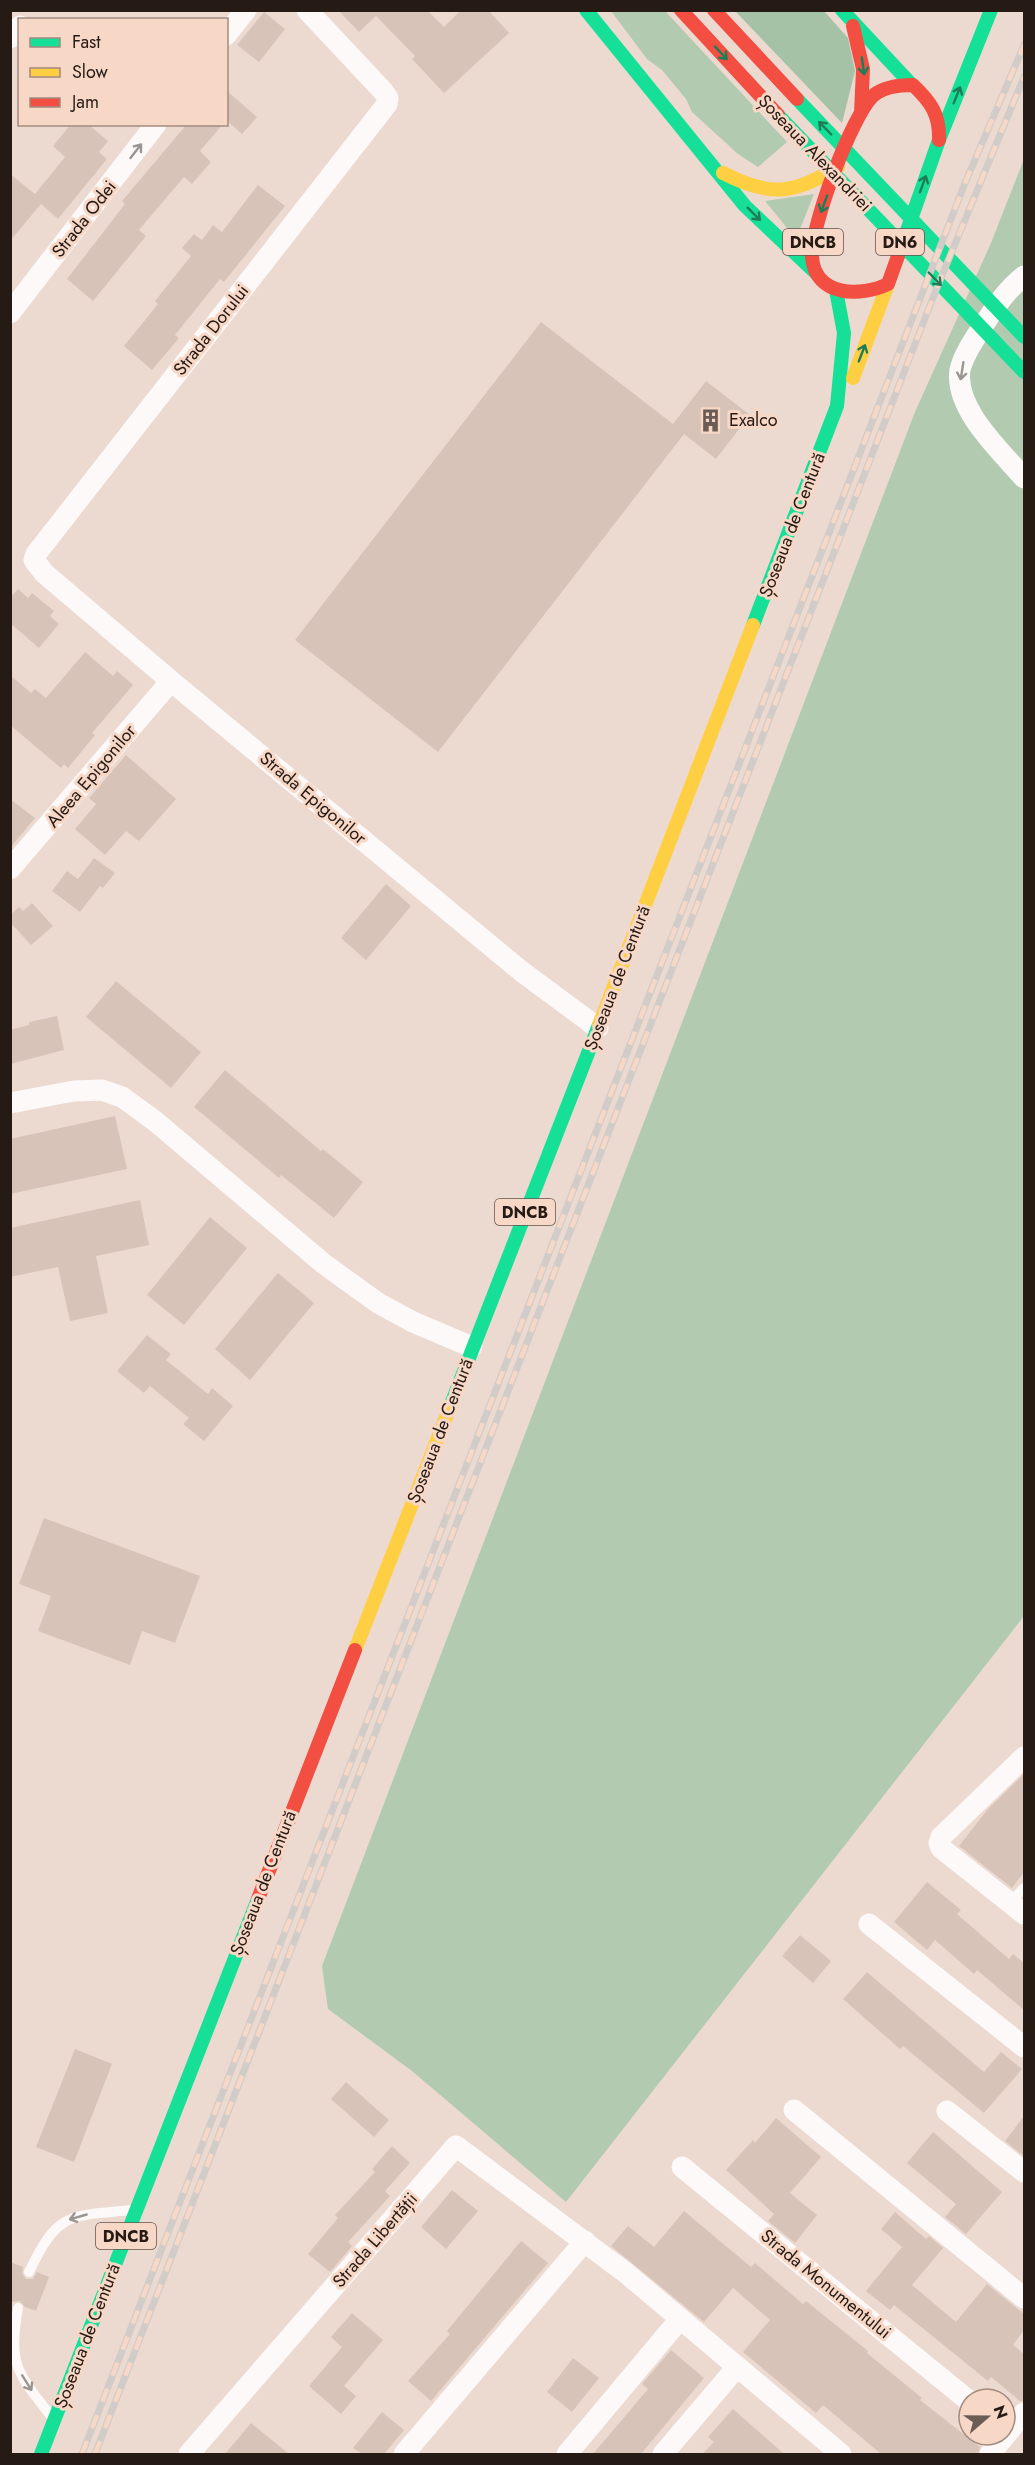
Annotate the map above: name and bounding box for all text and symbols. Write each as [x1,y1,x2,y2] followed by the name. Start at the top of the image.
[18,18,228,126] legend
[72,29,101,55] text: Fast
[713,46,728,61] one-way arrow
[858,56,869,76] one-way arrow
[72,59,109,85] text: Slow
[952,86,963,105] one-way arrow
[70,89,99,115] text: Jam
[752,89,878,217] street label: Șoseaua Alexandriei
[817,120,832,135] one-way arrow
[130,143,143,159] one-way arrow
[46,175,122,263] street label: Strada Odei
[918,175,929,194] one-way arrow
[818,194,829,213] one-way arrow
[747,207,761,222] one-way arrow
[783,229,843,255] road number: DNCB
[876,229,924,255] road number: DN6
[928,271,942,286] one-way arrow
[167,279,255,381] street label: Strada Dorului
[858,345,869,363] one-way arrow
[956,361,967,380] one-way arrow
[698,407,724,433] building icon: Exalco
[729,407,778,433] place label: Exalco
[752,449,832,601] street label: Șoseaua de Centură
[40,718,143,833] street label: Aleea Epigonilor
[254,745,373,851] street label: Strada Epigonilor
[577,902,657,1054] street label: Șoseaua de Centură
[495,1199,555,1225] road number: DNCB
[400,1355,480,1507] street label: Șoseaua de Centură
[223,1807,303,1959] street label: Șoseaua de Centură
[326,2187,424,2293] street label: Strada Libertății
[69,2212,88,2224] one-way arrow
[96,2223,156,2249] road number: DNCB
[755,2223,897,2345] street label: Strada Monumentului
[47,2260,127,2412] street label: Șoseaua de Centură
[21,2375,33,2391] one-way arrow
[957,2387,1017,2447] north arrow
[988,2402,1014,2422] text: N

